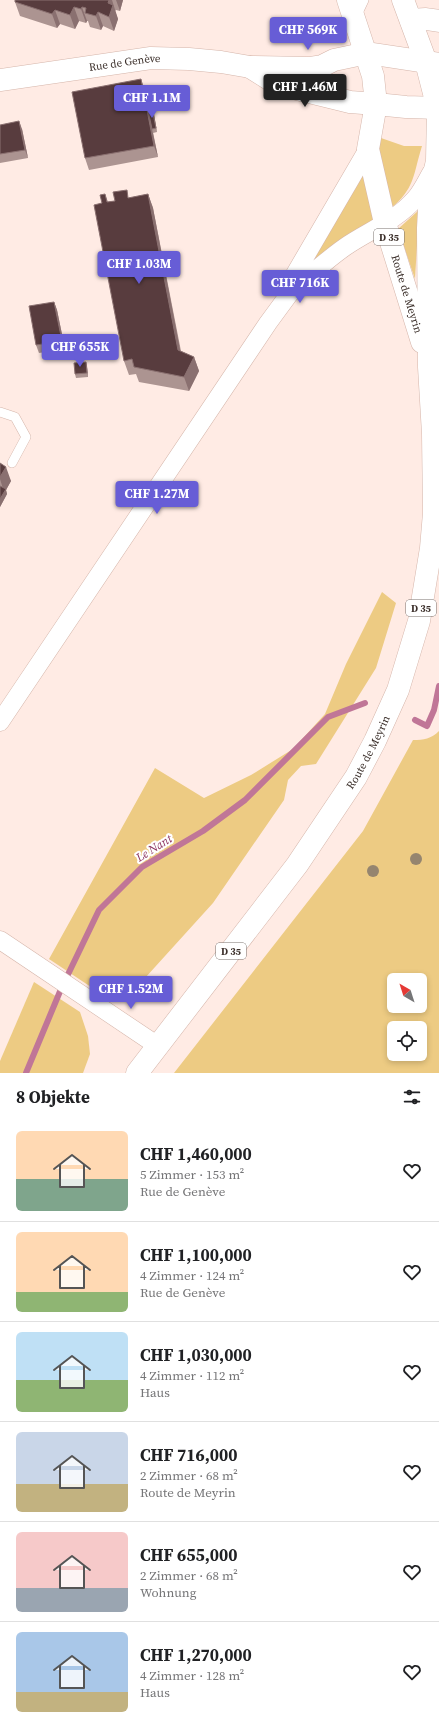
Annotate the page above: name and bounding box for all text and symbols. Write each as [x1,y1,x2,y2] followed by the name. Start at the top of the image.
[267,17,349,51] pin: CHF 569K
[279,21,337,38] text: CHF 569K
[88,50,161,74] street label: Rue de Genève
[259,74,351,108] pin: CHF 1.46M
[272,78,338,95] text: CHF 1.46M
[111,85,193,119] pin: CHF 1.1M
[123,89,181,106] text: CHF 1.1M
[374,229,404,245] road number: D 35
[93,251,185,285] pin: CHF 1.03M
[388,253,426,335] street label: Route de Meyrin
[106,255,172,272] text: CHF 1.03M
[259,270,341,304] pin: CHF 716K
[271,274,329,291] text: CHF 716K
[39,334,121,368] pin: CHF 655K
[51,338,109,355] text: CHF 655K
[111,481,203,515] pin: CHF 1.27M
[124,485,190,502] text: CHF 1.27M
[406,600,436,616] road number: D 35
[343,713,393,792] street label: Route de Meyrin
[132,830,176,866] water label: Le Nant
[216,943,246,959] road number: D 35
[387,973,427,1013] north arrow
[387,973,427,1061] map controls
[85,976,177,1010] pin: CHF 1.52M
[98,980,164,997] text: CHF 1.52M
[387,1021,427,1061] button: locate
[16,1085,90,1109] text: 8 Objekte
[401,1086,423,1108] icon: filters
[140,1142,252,1166] text: CHF 1,460,000
[48,1147,96,1195] icon: home
[401,1160,423,1182] icon: heart
[140,1166,244,1183] text: 5 Zimmer · 153 m²
[140,1183,225,1200] text: Rue de Genève
[140,1243,252,1267] text: CHF 1,100,000
[48,1248,96,1296] icon: home
[401,1261,423,1283] icon: heart
[140,1267,244,1284] text: 4 Zimmer · 124 m²
[140,1284,225,1301] text: Rue de Genève
[140,1343,252,1367] text: CHF 1,030,000
[48,1348,96,1396] icon: home
[401,1361,423,1383] icon: heart
[140,1367,244,1384] text: 4 Zimmer · 112 m²
[140,1384,170,1401] text: Haus
[140,1443,237,1467] text: CHF 716,000
[48,1448,96,1496] icon: home
[401,1461,423,1483] icon: heart
[140,1467,238,1484] text: 2 Zimmer · 68 m²
[140,1484,236,1501] text: Route de Meyrin
[140,1543,237,1567] text: CHF 655,000
[48,1548,96,1596] icon: home
[401,1561,423,1583] icon: heart
[140,1567,238,1584] text: 2 Zimmer · 68 m²
[140,1584,196,1601] text: Wohnung
[140,1643,252,1667] text: CHF 1,270,000
[48,1648,96,1696] icon: home
[401,1661,423,1683] icon: heart
[140,1667,244,1684] text: 4 Zimmer · 128 m²
[140,1684,170,1701] text: Haus

